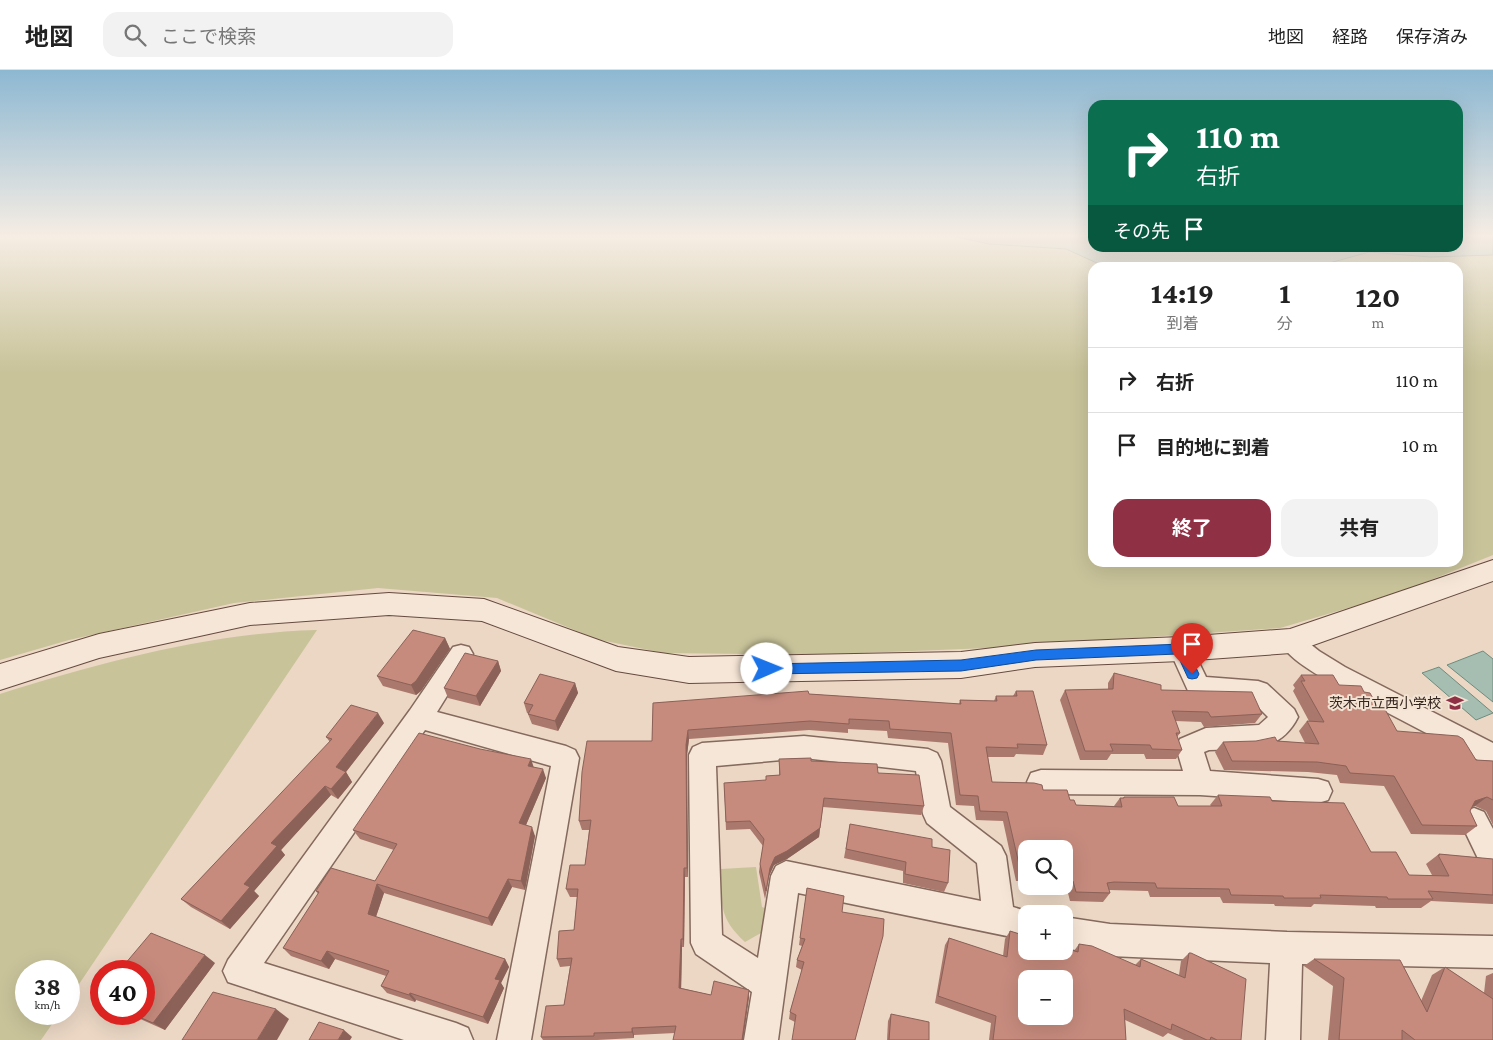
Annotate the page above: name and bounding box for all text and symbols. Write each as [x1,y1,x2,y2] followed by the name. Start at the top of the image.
[103,12,453,57] search box
[121,21,149,49] icon: search
[25,23,73,50] text: 地図
[161,26,256,47] text: ここで検索
[1268,27,1304,47] text: 地図
[1332,27,1368,47] text: 経路
[1396,27,1468,47] text: 保存済み
[1196,117,1280,156] text: 110 m
[1113,120,1178,185] icon: right
[1196,164,1240,189] text: 右折
[1180,215,1208,243] icon: arrive
[1113,221,1170,242] text: その先
[1151,276,1214,309] text: 14:19
[1279,276,1290,309] text: 1
[1356,280,1400,313] text: 120
[1371,314,1384,331] text: m
[1166,315,1198,332] text: 到着
[1277,315,1293,332] text: 分
[1113,366,1141,394] icon: right
[1396,370,1438,391] text: 110 m
[1156,372,1194,393] text: 右折
[1113,431,1141,459] icon: arrive
[1402,435,1438,456] text: 10 m
[1156,437,1270,458] text: 目的地に到着
[1113,499,1271,557] button: 終了
[1281,499,1438,557] button: 共有
[1171,623,1213,674] pin
[1178,630,1206,658] icon: arrive
[740,642,792,694] position arrow
[1445,693,1465,713] school or university icon: 茨木市立西小学校
[1329,695,1441,711] place label: 茨木市立西小学校
[1018,840,1073,1025] map controls
[1018,840,1073,895] button: search
[1018,905,1073,960] button: +
[90,960,155,1025] speed limit sign: 40
[1018,970,1073,1025] button: −
[34,973,61,1000] text: 38
[35,998,60,1012] text: km/h

